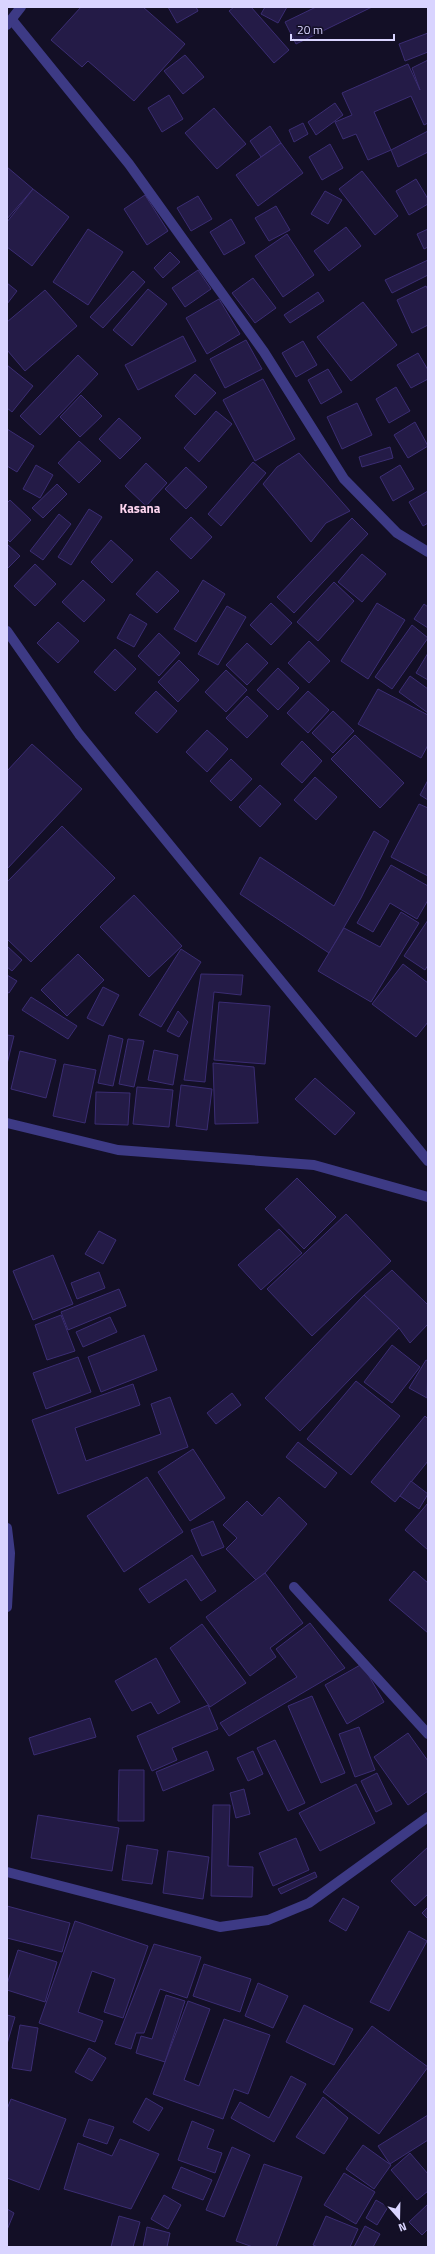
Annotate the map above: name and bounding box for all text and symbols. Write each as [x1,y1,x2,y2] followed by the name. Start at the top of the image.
[291,16,394,42] scale bar
[297,20,323,39] text: 20 m
[120,498,161,518] district label: Kasana
[379,2198,419,2238] north arrow
[396,2219,409,2236] text: N

